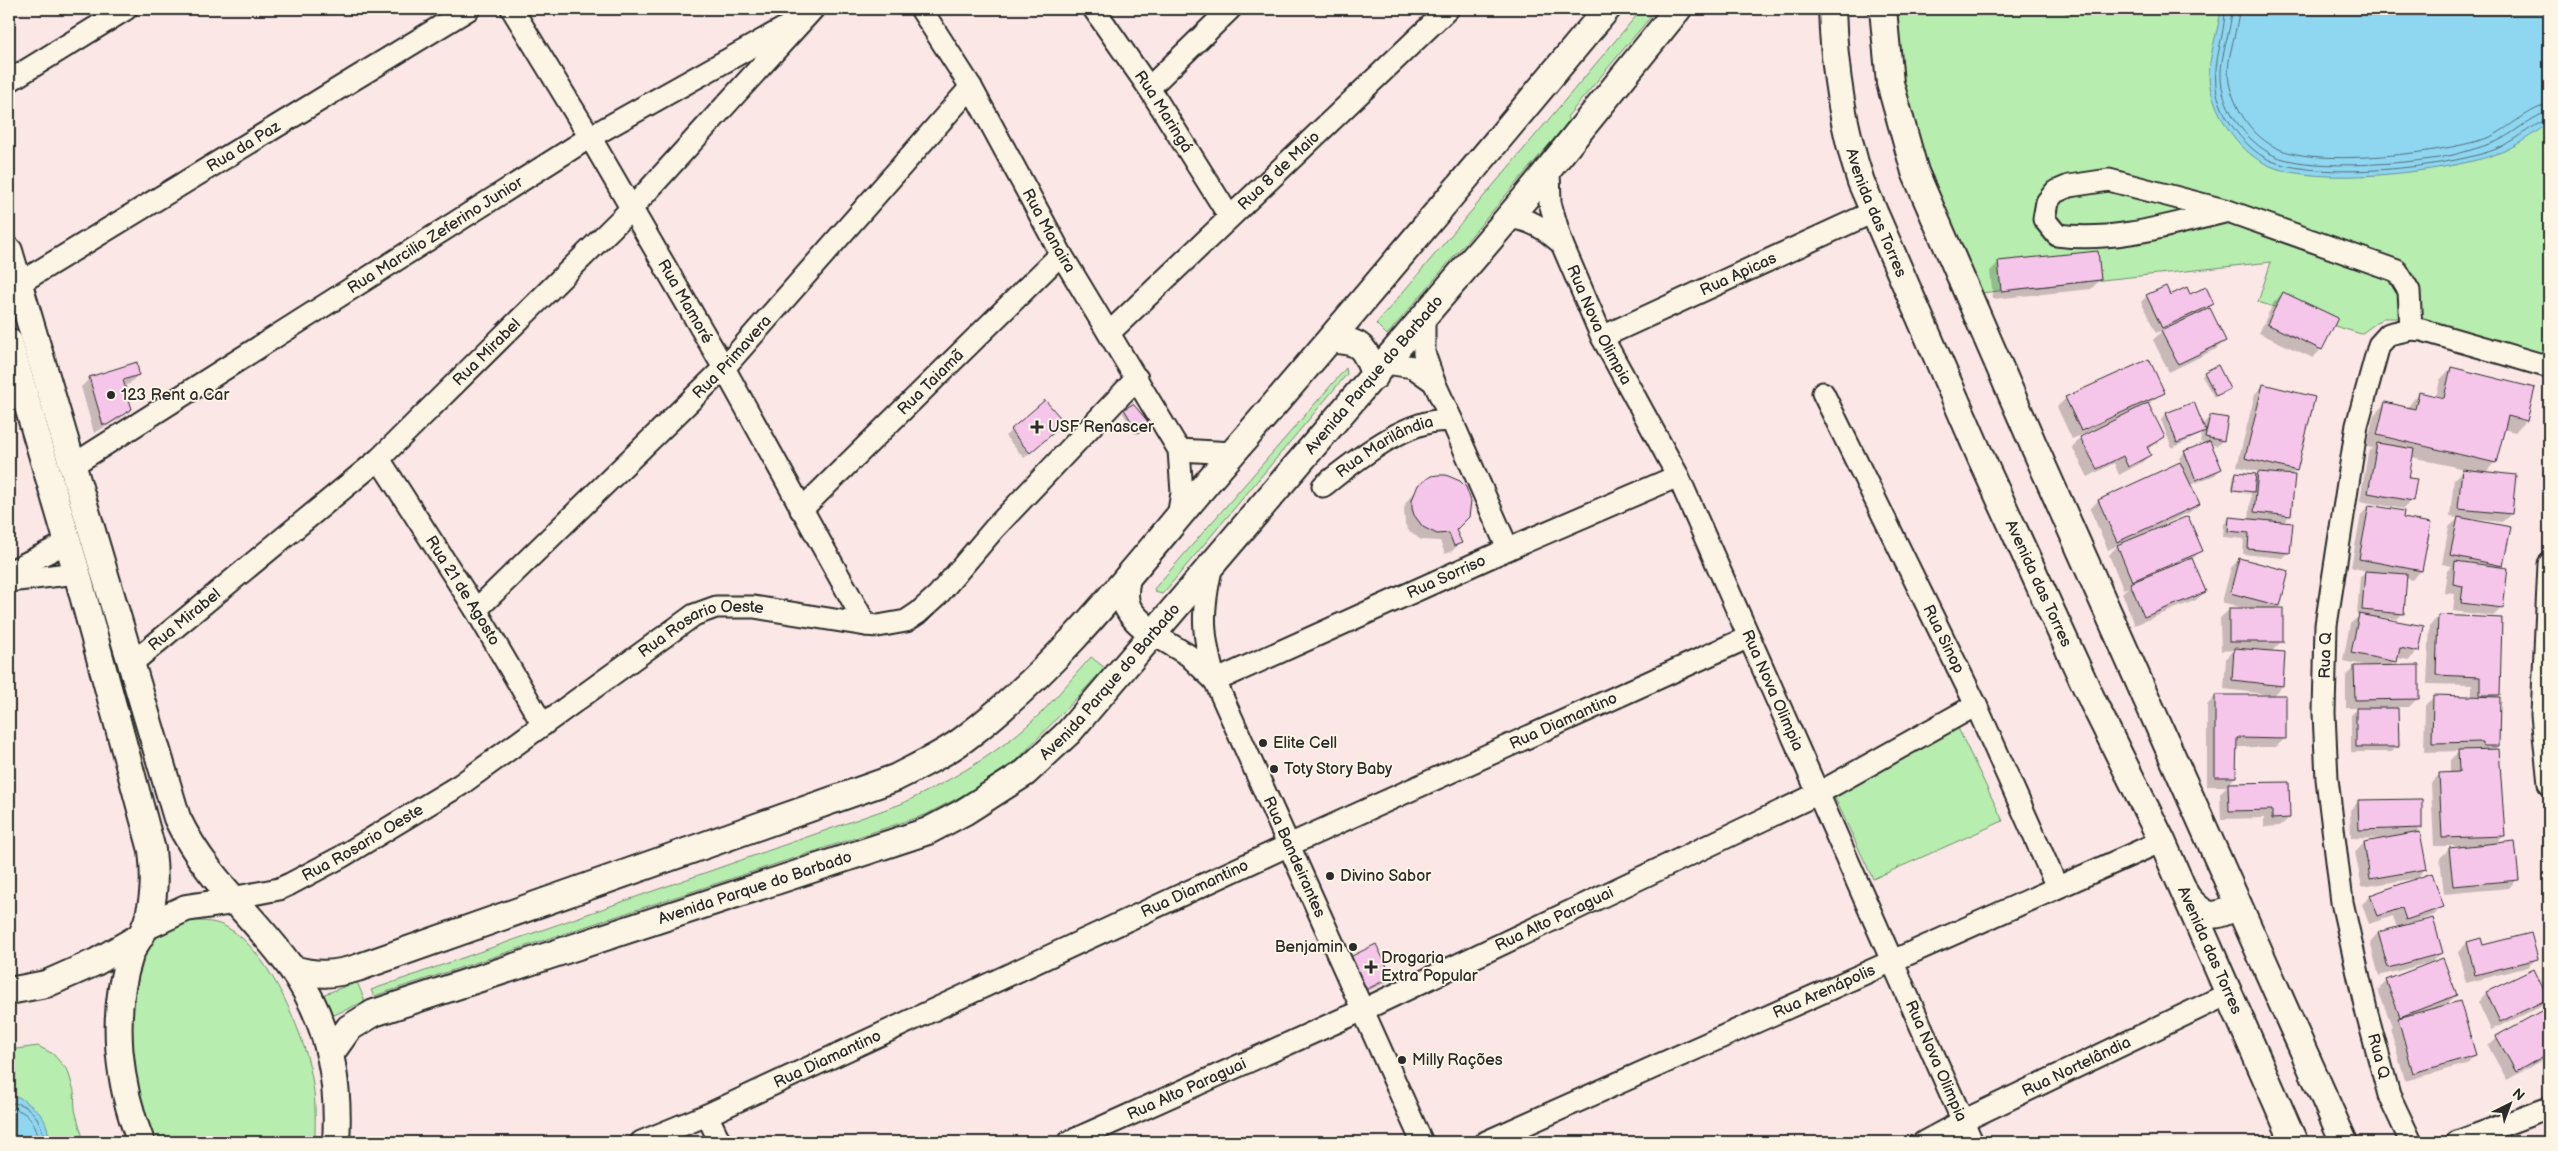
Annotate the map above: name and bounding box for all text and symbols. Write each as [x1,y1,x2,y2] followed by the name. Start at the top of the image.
[1130,67,1197,156] street label: Rua Maringá
[203,117,284,176] street label: Rua da Paz
[1234,127,1324,214] street label: Rua 8 de Maio
[1842,146,1911,280] street label: Avenida das Torres
[344,172,527,298] street label: Rua Marcilio Zeferino Junior
[1018,185,1080,276] street label: Rua Manaira
[1697,248,1779,300] street label: Rua Apicas
[654,256,717,347] street label: Rua Mamoré
[1563,262,1636,388] street label: Rua Nova Olimpia
[1301,292,1447,458] street label: Avenida Parque do Barbado
[689,311,775,403] street label: Rua Primavera
[449,315,525,390] street label: Rua Mirabel
[894,346,968,419] street label: Rua Taiamã
[121,386,229,405] place label: 123 Rent a Car
[105,389,117,401] marker: 123 Rent a Car
[1332,412,1435,482] street label: Rua Marilândia
[1048,418,1154,437] place label: USF Renascer
[1030,420,1044,434] marker: USF Renascer
[2001,517,2076,650] street label: Avenida das Torres
[421,532,504,649] street label: Rua 21 de Agosto
[1404,551,1489,603] street label: Rua Sorriso
[144,584,224,655] street label: Rua Mirabel
[635,598,766,662] street label: Rua Rosario Oeste
[1036,600,1184,764] street label: Avenida Parque do Barbado
[1919,602,1969,677] street label: Rua Sinop
[1738,627,1808,754] street label: Rua Nova Olimpia
[2315,632,2335,679] street label: Rua Q
[1506,688,1620,754] street label: Rua Diamantino
[1273,734,1337,753] place label: Elite Cell
[1257,737,1269,749] marker: Elite Cell
[1284,760,1393,779] place label: Toty Story Baby
[1268,763,1280,775] marker: Toty Story Baby
[1259,794,1329,921] street label: Rua Bandeirantes
[299,800,427,885] street label: Rua Rosario Oeste
[656,847,854,928] street label: Avenida Parque do Barbado
[1138,856,1252,922] street label: Rua Diamantino
[1340,867,1431,886] place label: Divino Sabor
[1324,870,1336,882] marker: Divino Sabor
[1492,883,1616,955] street label: Rua Alto Paraguai
[2174,884,2246,1017] street label: Avenida das Torres
[1275,938,1343,957] place label: Benjamin
[1347,941,1359,953] marker: Benjamin
[1381,949,1478,986] place label: Drogaria Extra Popular
[1770,960,1878,1023] street label: Rua Arenápolis
[1365,961,1377,973] marker: Drogaria Extra Popular
[1901,997,1971,1124] street label: Rua Nova Olimpia
[771,1026,884,1092] street label: Rua Diamantino
[2363,1031,2393,1081] street label: Rua Q
[2019,1033,2134,1101] street label: Rua Nortelândia
[1412,1051,1503,1070] place label: Milly Rações
[1124,1054,1249,1124] street label: Rua Alto Paraguai
[1396,1054,1408,1066] marker: Milly Rações
[2486,1078,2536,1128] north arrow
[2509,1085,2528,1105] text: N

